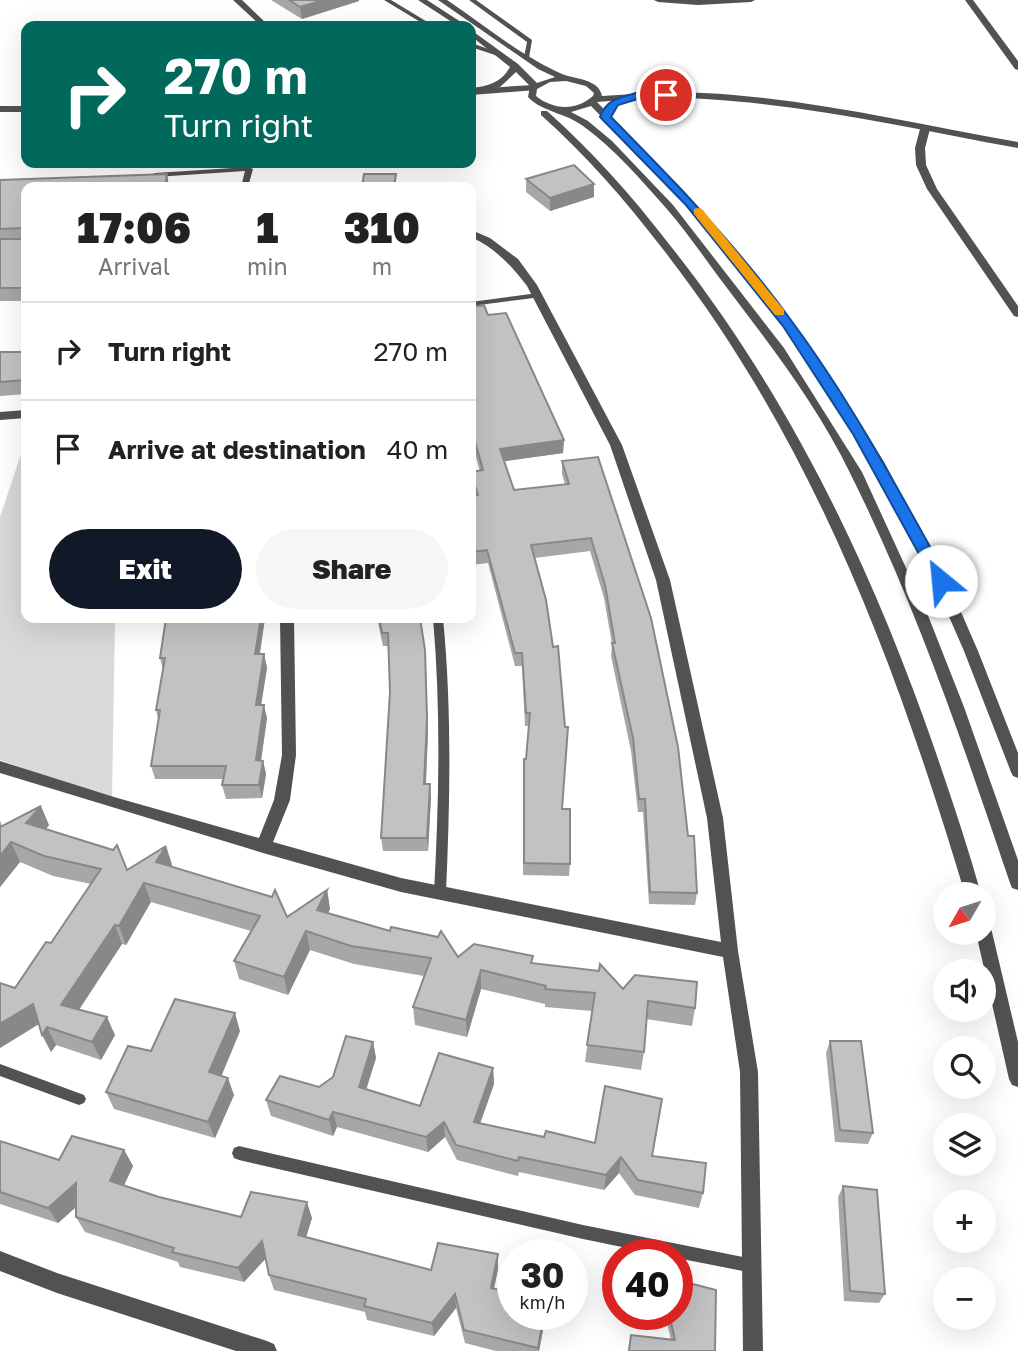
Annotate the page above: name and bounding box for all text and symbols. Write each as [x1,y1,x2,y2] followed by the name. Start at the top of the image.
[164,46,308,105] text: 270 m
[49,49,140,140] icon: right
[636,65,696,125] pin
[647,76,685,114] icon: arrive
[164,106,313,144] text: Turn right
[77,202,191,252] text: 17:06
[256,202,278,252] text: 1
[344,202,420,252] text: 310
[98,252,170,280] text: Arrival
[247,252,288,280] text: min
[372,252,392,280] text: m
[49,332,87,370] icon: right
[108,336,231,367] text: Turn right
[374,336,448,367] text: 270 m
[49,430,87,468] icon: arrive
[108,434,366,465] text: Arrive at destination
[387,434,448,465] text: 40 m
[49,529,242,609] button: Exit
[256,529,448,609] button: Share
[904,544,978,618] position arrow
[933,882,996,945] north arrow
[933,882,996,1330] map controls
[933,959,996,1022] button: sound
[933,1036,996,1099] button: search
[933,1113,996,1176] button: layers
[933,1190,996,1253] button: +
[602,1239,693,1330] speed limit sign: 40
[520,1254,565,1296] text: 30
[933,1267,996,1330] button: −
[520,1291,565,1313] text: km/h

